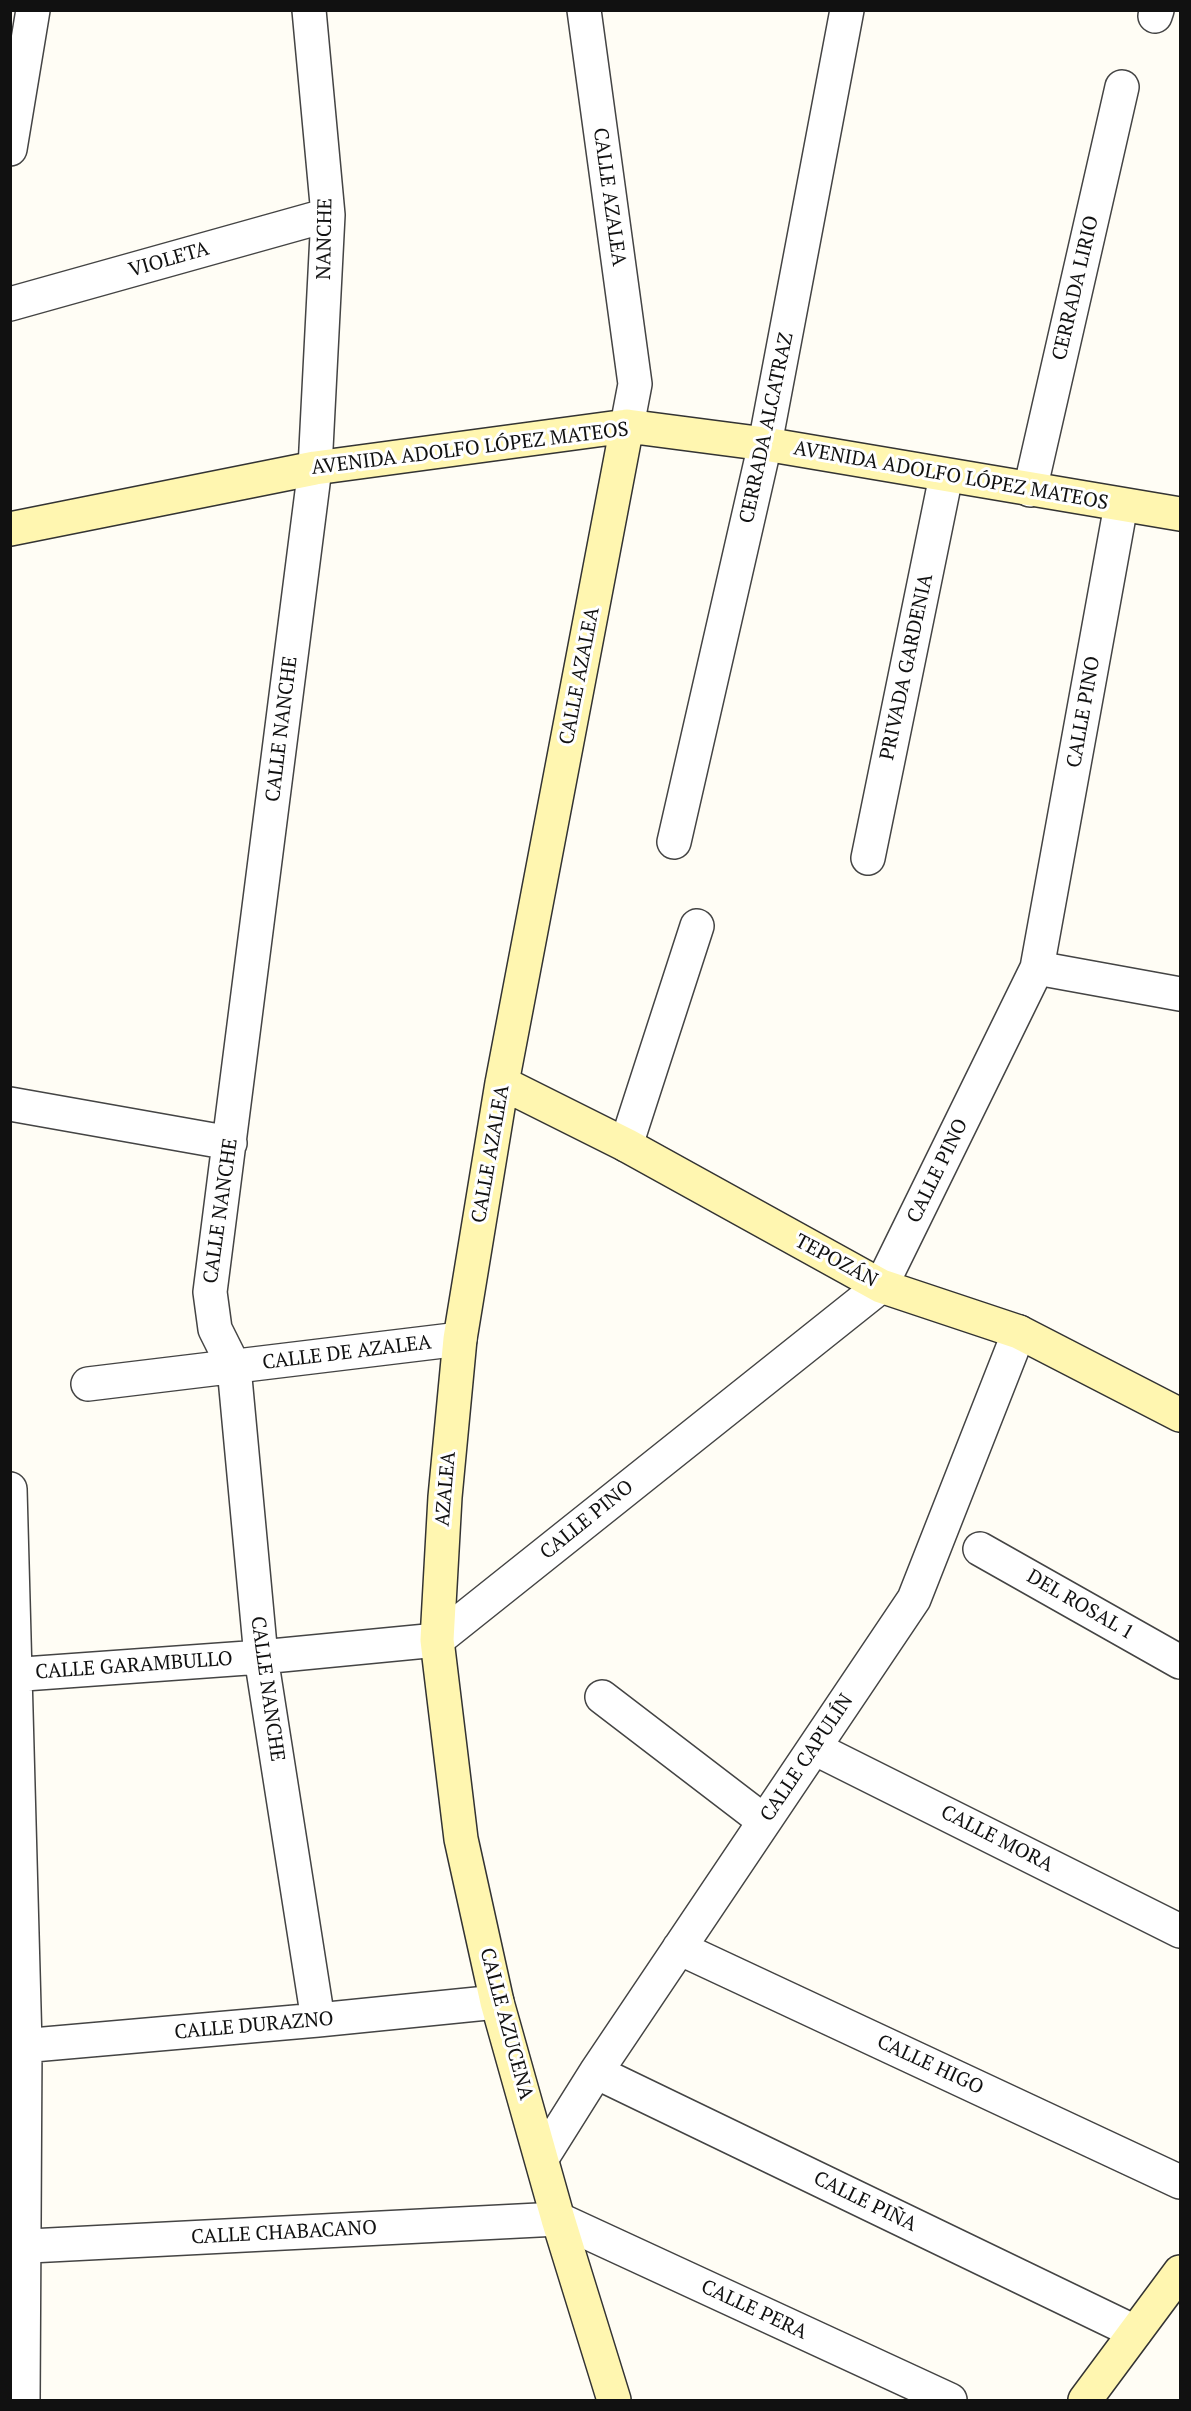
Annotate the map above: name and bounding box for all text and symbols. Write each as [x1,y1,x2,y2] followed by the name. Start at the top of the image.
[587,126,631,268] street label: CALLE AZALEA
[312,198,338,280] street label: NANCHE
[1048,213,1104,363] street label: CERRADA LIRIO
[126,237,212,283] street label: VIOLETA
[735,330,799,526] street label: CERRADA ALCATRAZ
[310,418,630,480] street label: AVENIDA ADOLFO LÓPEZ MATEOS
[792,436,1110,516] street label: AVENIDA ADOLFO LÓPEZ MATEOS
[876,572,938,762] street label: PRIVADA GARDENIA
[555,605,605,747] street label: CALLE AZALEA
[1062,654,1106,770] street label: CALLE PINO
[261,655,303,803] street label: CALLE NANCHE
[467,1083,515,1225] street label: CALLE AZALEA
[902,1115,974,1227] street label: CALLE PINO
[199,1137,243,1285] street label: CALLE NANCHE
[791,1229,881,1293] street label: TEPOZÁN
[261,1331,433,1375] street label: CALLE DE AZALEA
[431,1451,461,1527] street label: AZALEA
[536,1475,638,1565] street label: CALLE PINO
[1022,1565,1138,1645] street label: DEL ROSAL 1
[245,1615,289,1763] street label: CALLE NANCHE
[35,1647,233,1685] street label: CALLE GARAMBULLO
[756,1690,858,1826] street label: CALLE CAPULÍN
[937,1800,1057,1878] street label: CALLE MORA
[474,1945,538,2103] street label: CALLE AZUCENA
[173,2007,335,2045] street label: CALLE DURAZNO
[873,2030,987,2100] street label: CALLE HIGO
[810,2167,920,2237] street label: CALLE PIÑA
[190,2216,378,2250] street label: CALLE CHABACANO
[697,2275,811,2345] street label: CALLE PERA

